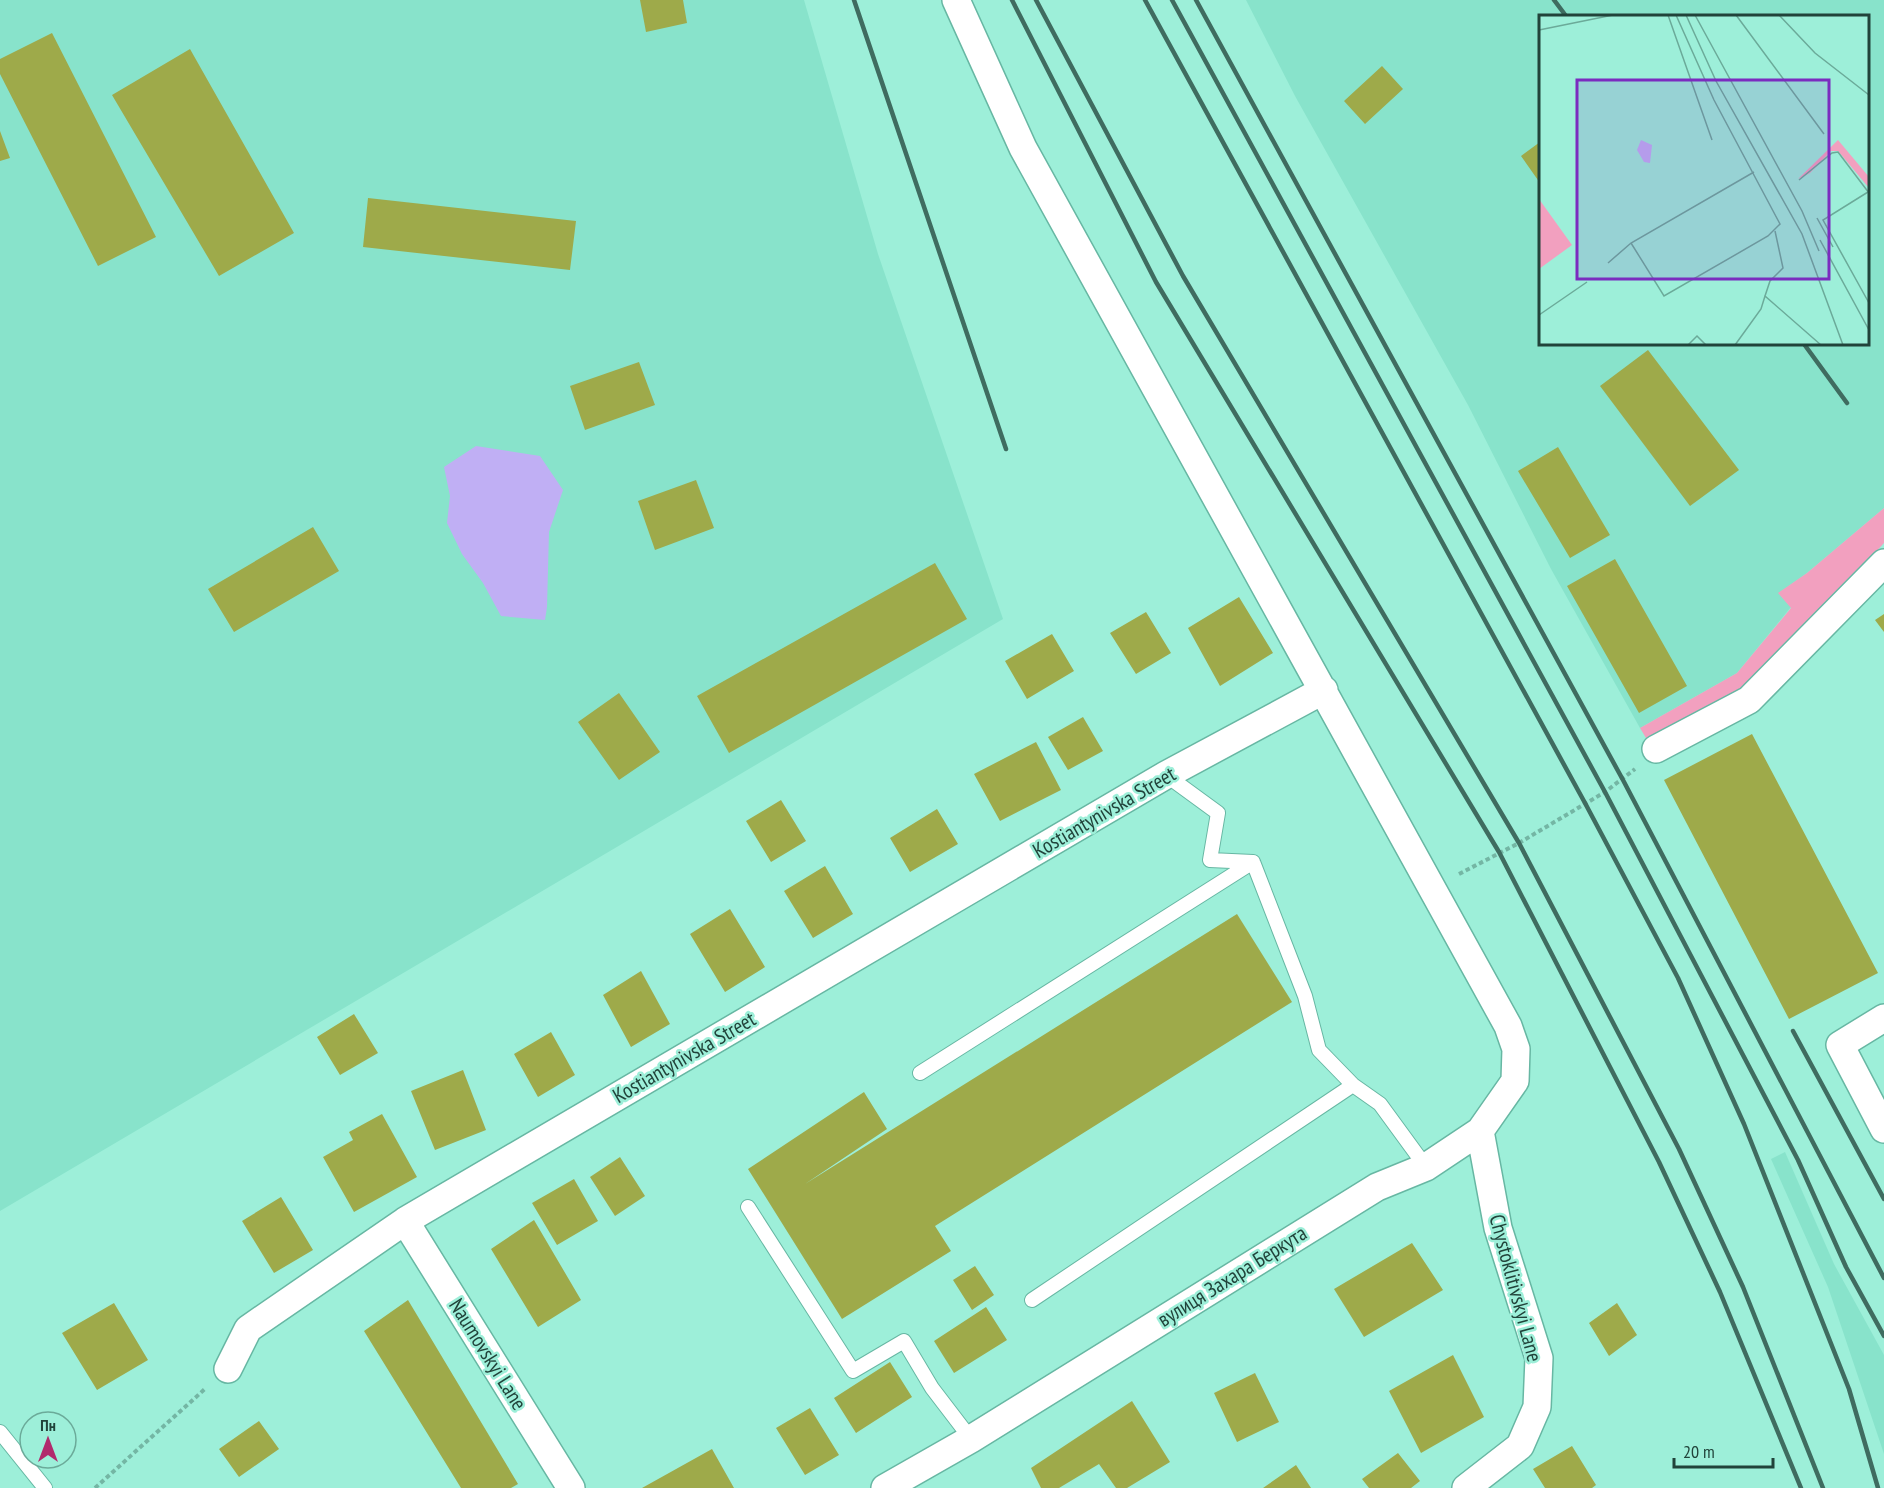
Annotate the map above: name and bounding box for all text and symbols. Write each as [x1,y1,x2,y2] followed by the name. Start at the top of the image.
[1539,15,1869,345] inset map
[1028,760,1181,864] street label: Kostiantynivska Street
[608,1005,761,1109] street label: Kostiantynivska Street
[1483,1211,1549,1365] street label: Chystoklitivskyi Lane
[1152,1219,1312,1333] street label: вулиця Захара Беркута
[443,1293,533,1415] street label: Naumovskyi Lane
[18,1410,78,1470] north arrow
[40,1415,56,1435] text: Пн
[1674,1431,1773,1469] scale bar
[1683,1440,1715,1463] text: 20 m

